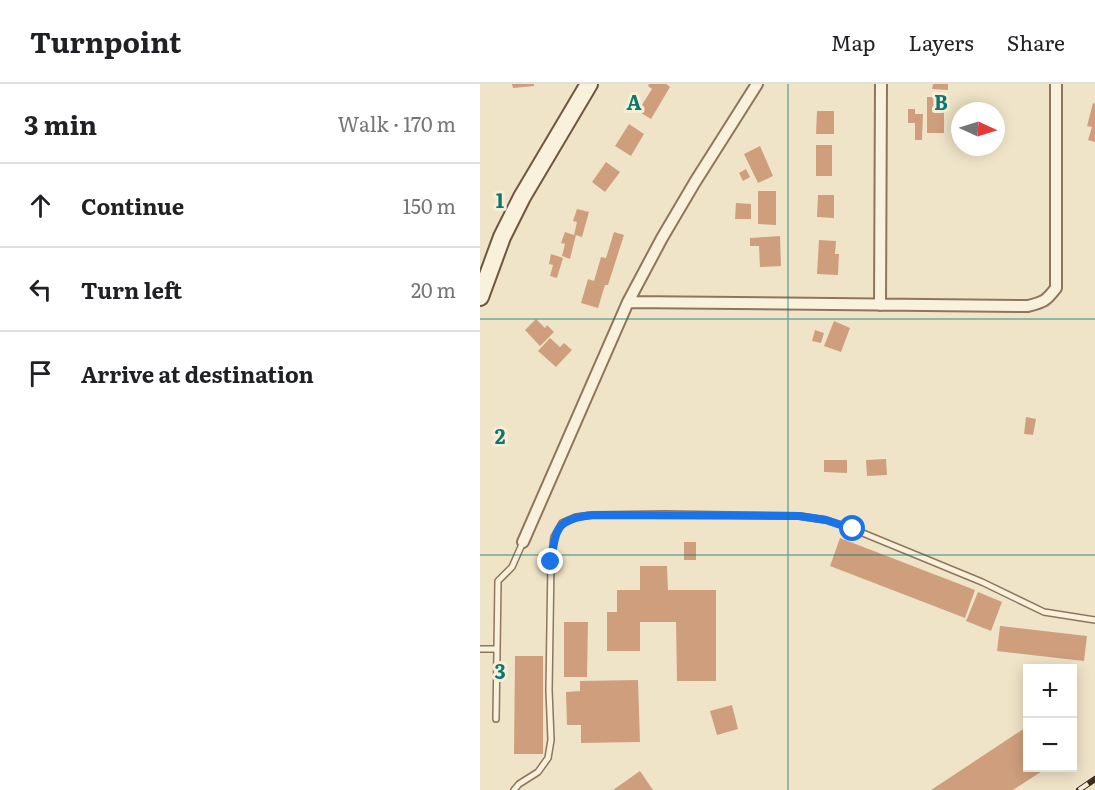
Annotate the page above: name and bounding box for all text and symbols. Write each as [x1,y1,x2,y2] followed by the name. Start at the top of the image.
[30,20,181,62] text: Turnpoint
[831,26,876,57] text: Map
[909,26,974,57] text: Layers
[1007,26,1065,57] text: Share
[626,86,642,116] text: A
[934,86,948,116] text: B
[951,102,1005,156] north arrow
[24,104,97,143] text: 3 min
[338,108,456,138] text: Walk · 170 m
[496,184,504,214] text: 1
[24,189,57,222] icon: ahead
[81,189,184,222] text: Continue
[403,190,456,220] text: 150 m
[24,273,57,306] icon: left
[81,273,182,306] text: Turn left
[411,274,456,304] text: 20 m
[24,357,57,390] icon: arrive
[81,357,314,390] text: Arrive at destination
[495,420,506,450] text: 2
[839,515,865,541] route start
[537,548,563,574] route end
[494,655,506,685] text: 3
[1023,664,1077,772] map controls
[1023,664,1077,718] button: +
[1023,718,1077,772] button: −

